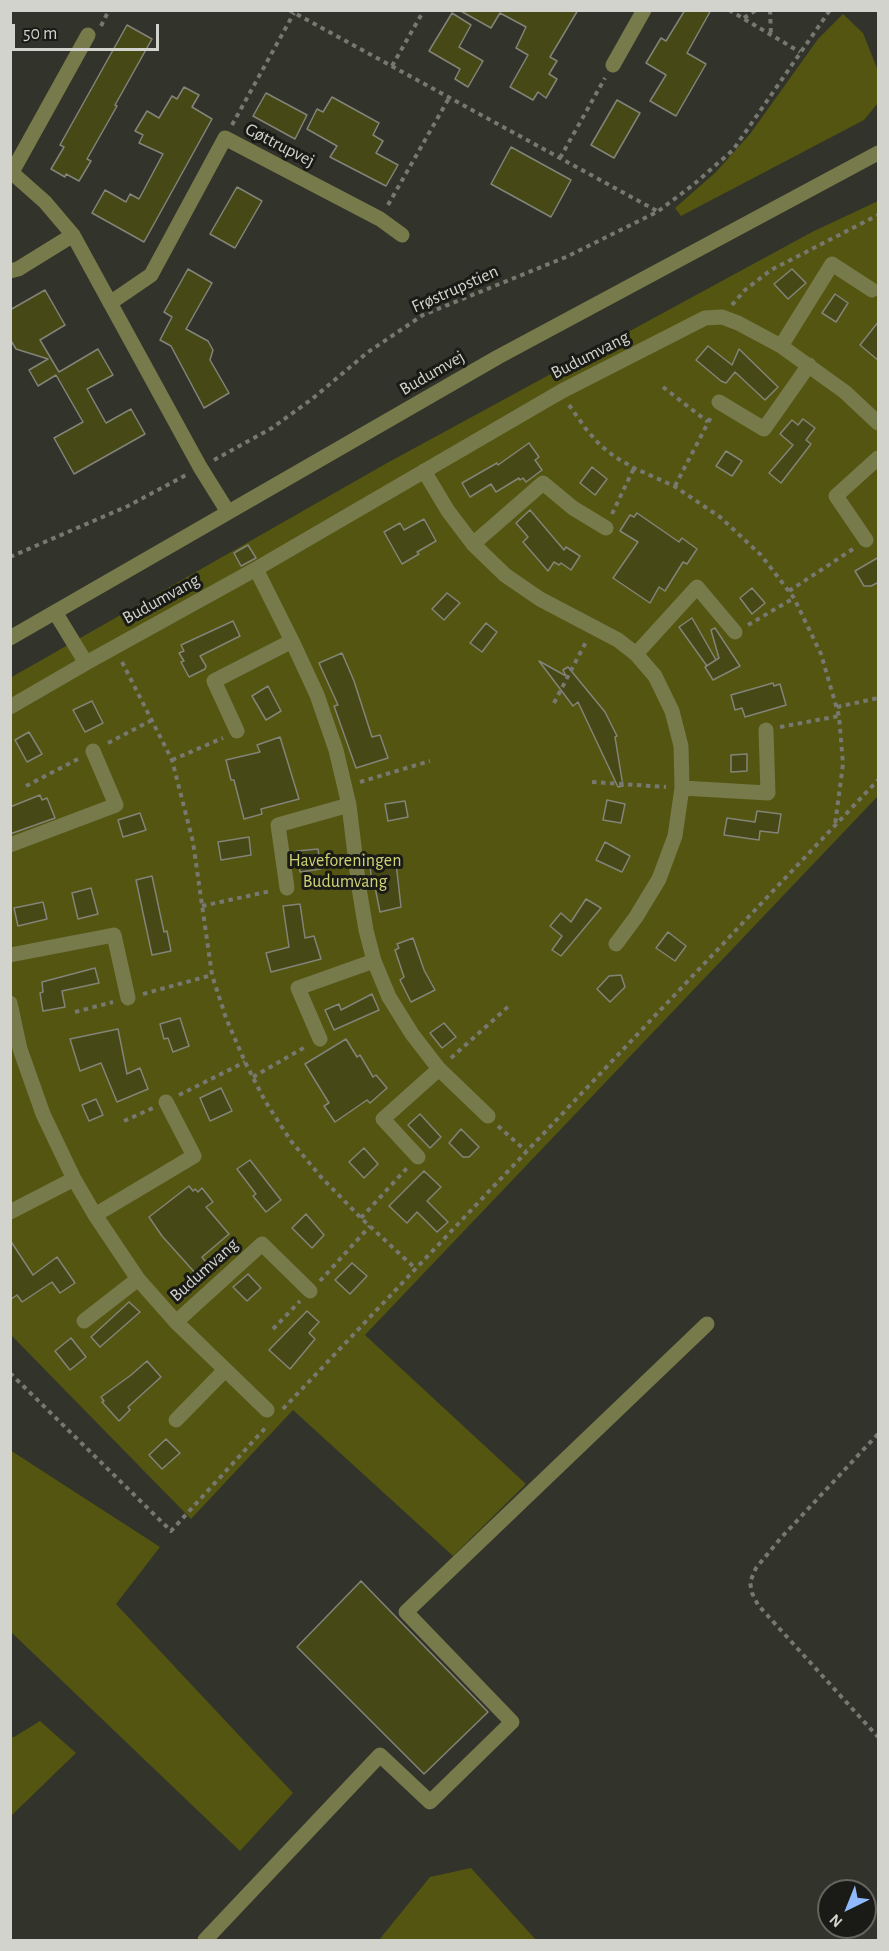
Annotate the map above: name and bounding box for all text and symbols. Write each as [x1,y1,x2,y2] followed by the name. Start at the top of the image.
[15,12,162,50] scale bar
[23,25,57,43] text: 50 m
[242,118,318,172] street label: Gøttrupvej
[408,260,502,318] street label: Frøstrupstien
[547,326,633,384] street label: Budumvang
[396,346,468,400] street label: Budumvej
[119,569,203,629] street label: Budumvang
[289,850,401,892] park label: Haveforeningen Budumvang
[165,1234,243,1306] street label: Budumvang
[817,1879,877,1939] north arrow
[827,1911,846,1930] text: N

